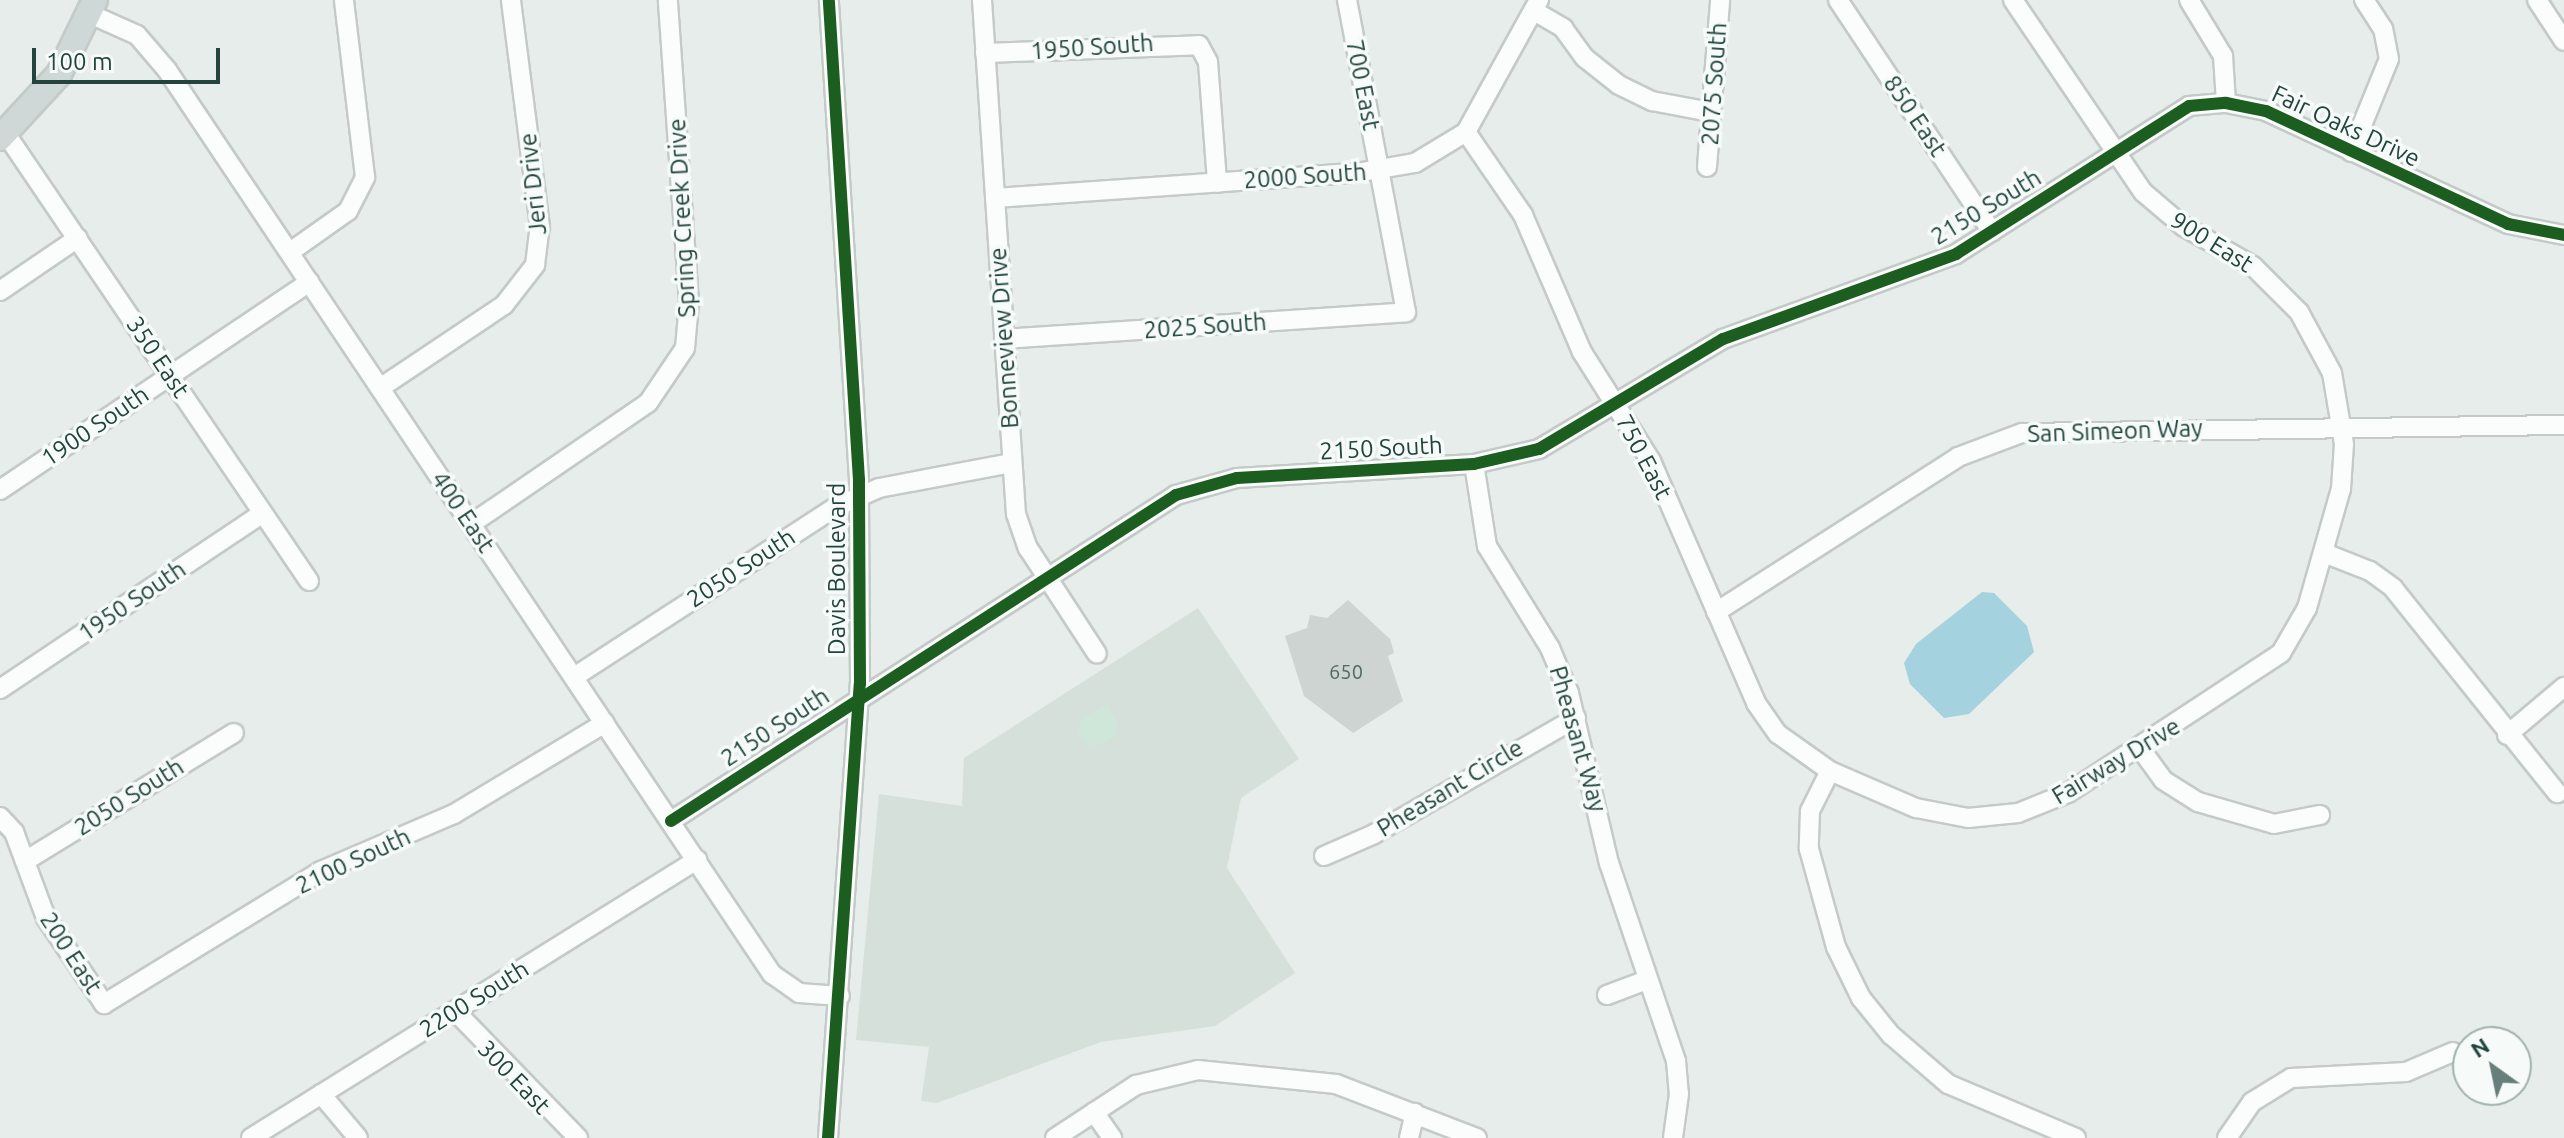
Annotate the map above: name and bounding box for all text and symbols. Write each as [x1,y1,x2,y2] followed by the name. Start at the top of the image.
[1695,22,1733,146] street label: 2075 South
[1030,28,1154,66] street label: 1950 South
[36,32,224,82] scale bar
[1340,37,1386,133] street label: 700 East
[46,48,113,75] text: 100 m
[1877,70,1953,162] street label: 850 East
[2267,79,2425,173] street label: Fair Oaks Drive
[662,118,702,318] street label: Spring Creek Drive
[513,132,553,236] street label: Jeri Drive
[1243,157,1367,195] street label: 2000 South
[1926,163,2046,251] street label: 2150 South
[2165,205,2259,279] street label: 900 East
[983,246,1025,430] street label: Bonneview Drive
[1143,307,1267,345] street label: 2025 South
[120,311,196,403] street label: 350 East
[36,380,154,472] street label: 1900 South
[1610,410,1678,504] street label: 750 East
[2027,414,2203,448] street label: San Simeon Way
[1319,430,1443,466] street label: 2150 South
[425,466,501,558] street label: 400 East
[823,483,851,655] street label: Davis Boulevard
[682,522,800,614] street label: 2050 South
[73,555,191,647] street label: 1950 South
[1329,659,1363,683] house number: 650
[1543,663,1613,815] street label: Pheasant Way
[716,681,834,773] street label: 2150 South
[2047,712,2185,810] street label: Fairway Drive
[1372,733,1528,843] street label: Pheasant Circle
[69,752,189,842] street label: 2050 South
[291,822,415,900] street label: 2100 South
[34,907,108,999] street label: 200 East
[414,954,534,1044] street label: 2200 South
[2452,1026,2532,1106] north arrow
[2466,1032,2493,1062] text: N
[472,1034,556,1120] street label: 300 East

